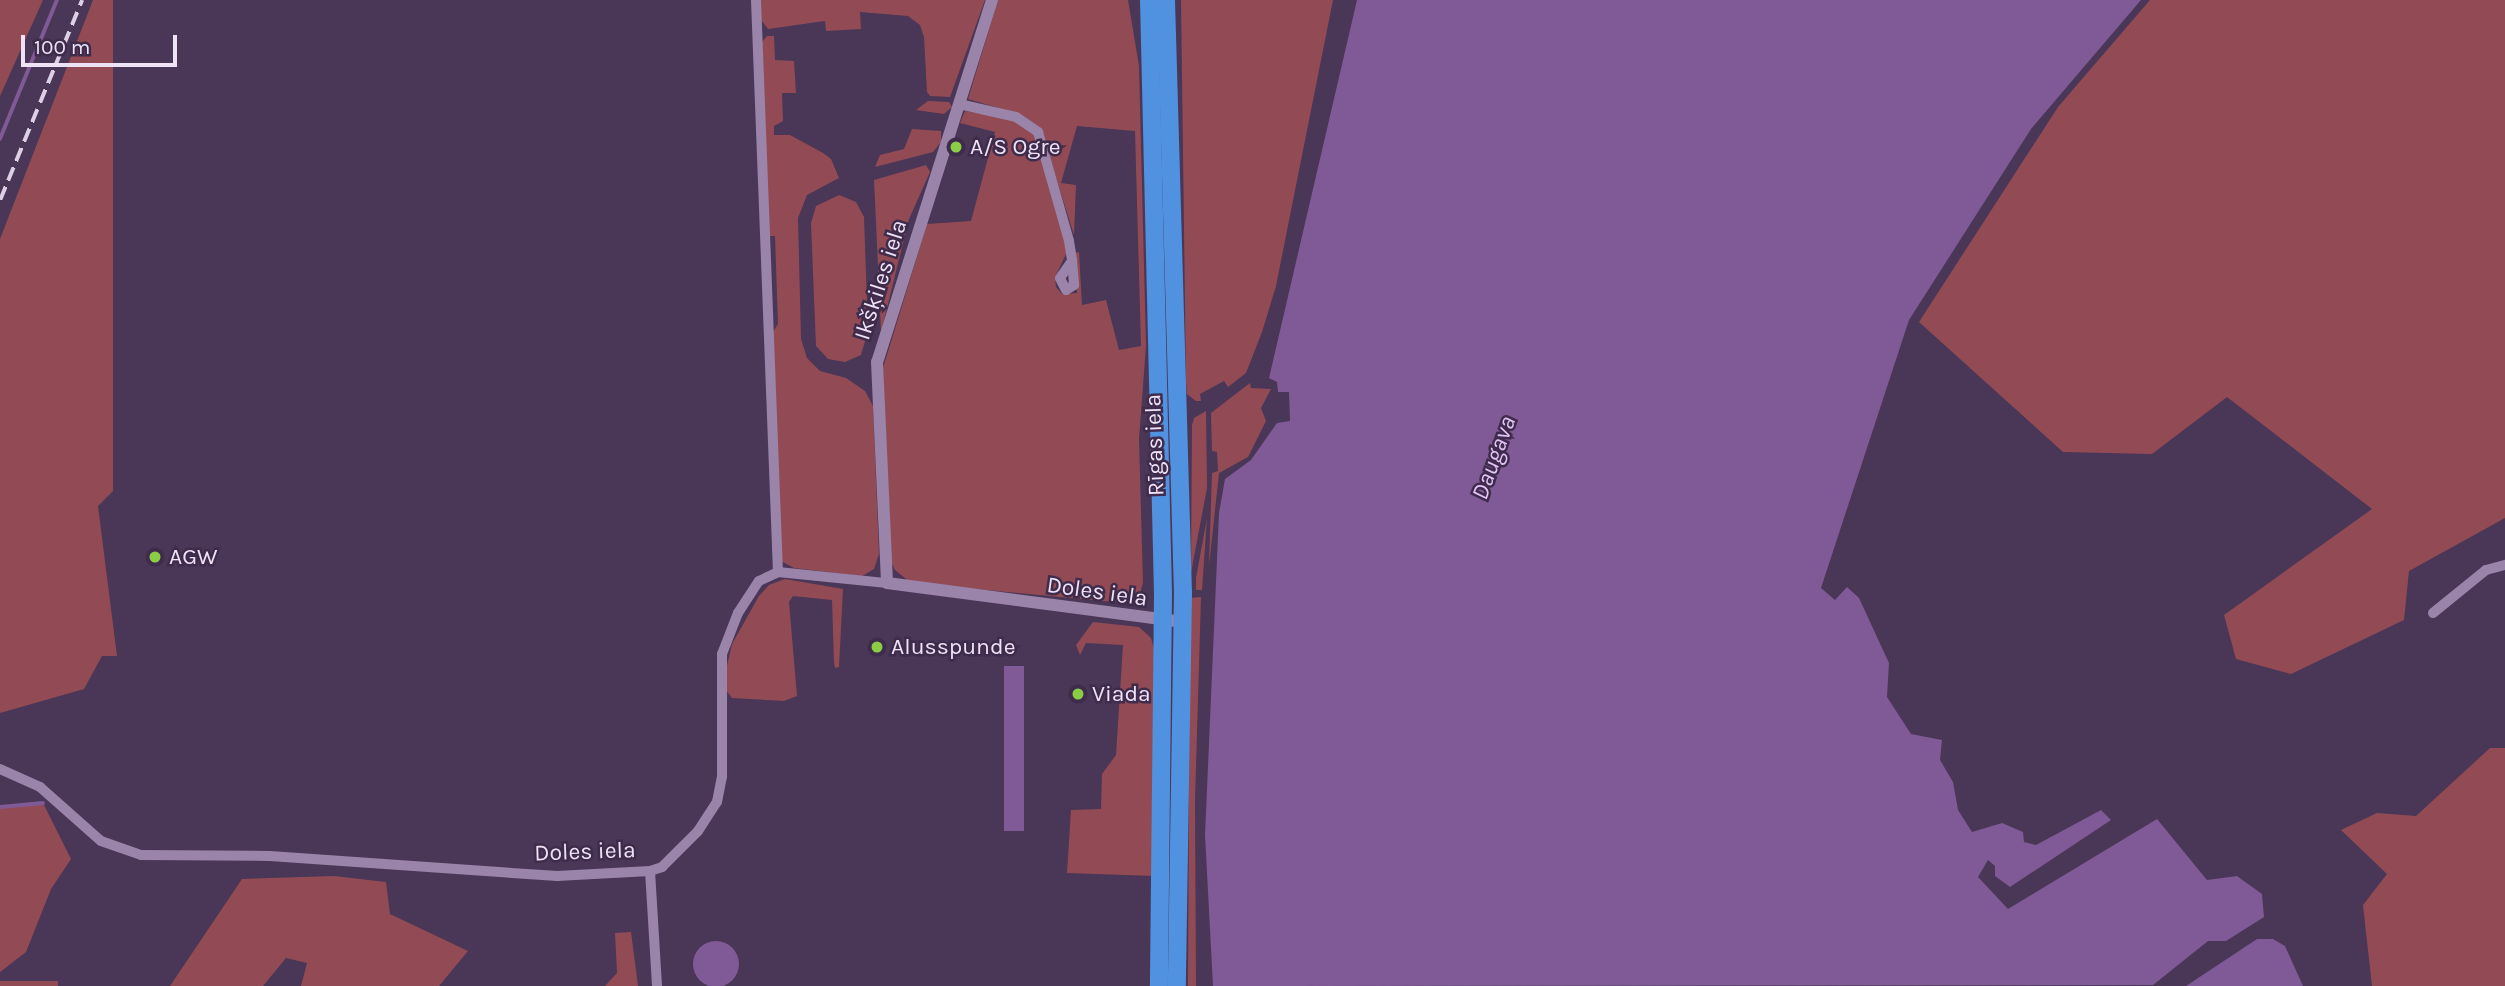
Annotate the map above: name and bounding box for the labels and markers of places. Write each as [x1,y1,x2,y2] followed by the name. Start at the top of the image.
[970,133,1060,161] place label: A/S Ogre
[948,139,964,155] marker: A/S Ogre
[169,543,218,571] place label: AGW
[147,549,163,565] marker: AGW
[891,633,1015,661] place label: Alusspunde
[869,639,885,655] marker: Alusspunde
[1092,680,1151,708] place label: Viada
[1070,686,1086,702] marker: Viada

